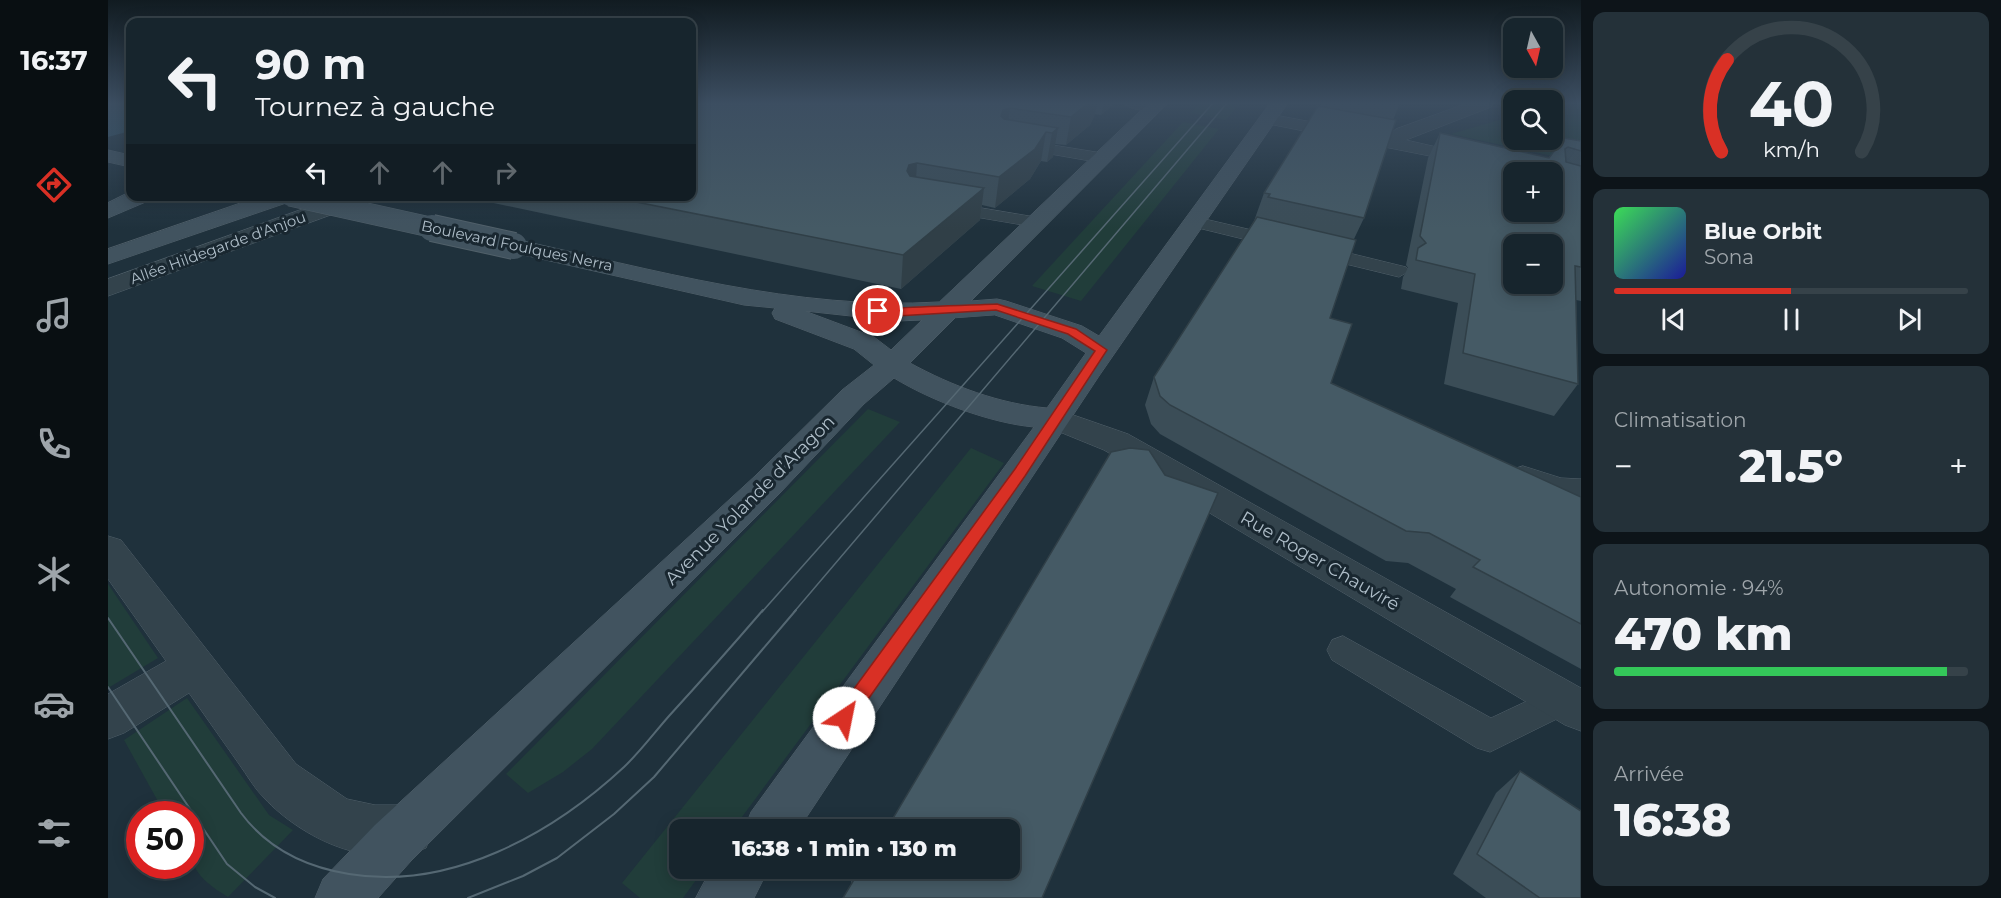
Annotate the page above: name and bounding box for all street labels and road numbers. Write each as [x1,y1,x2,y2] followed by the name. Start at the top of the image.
[127,207,308,288] street label: Allée Hildegarde d'Anjou
[420,216,614,275] street label: Boulevard Foulques Nerra
[661,411,839,589] street label: Avenue Yolande d’Aragon
[1236,506,1404,616] street label: Rue Roger Chauviré

